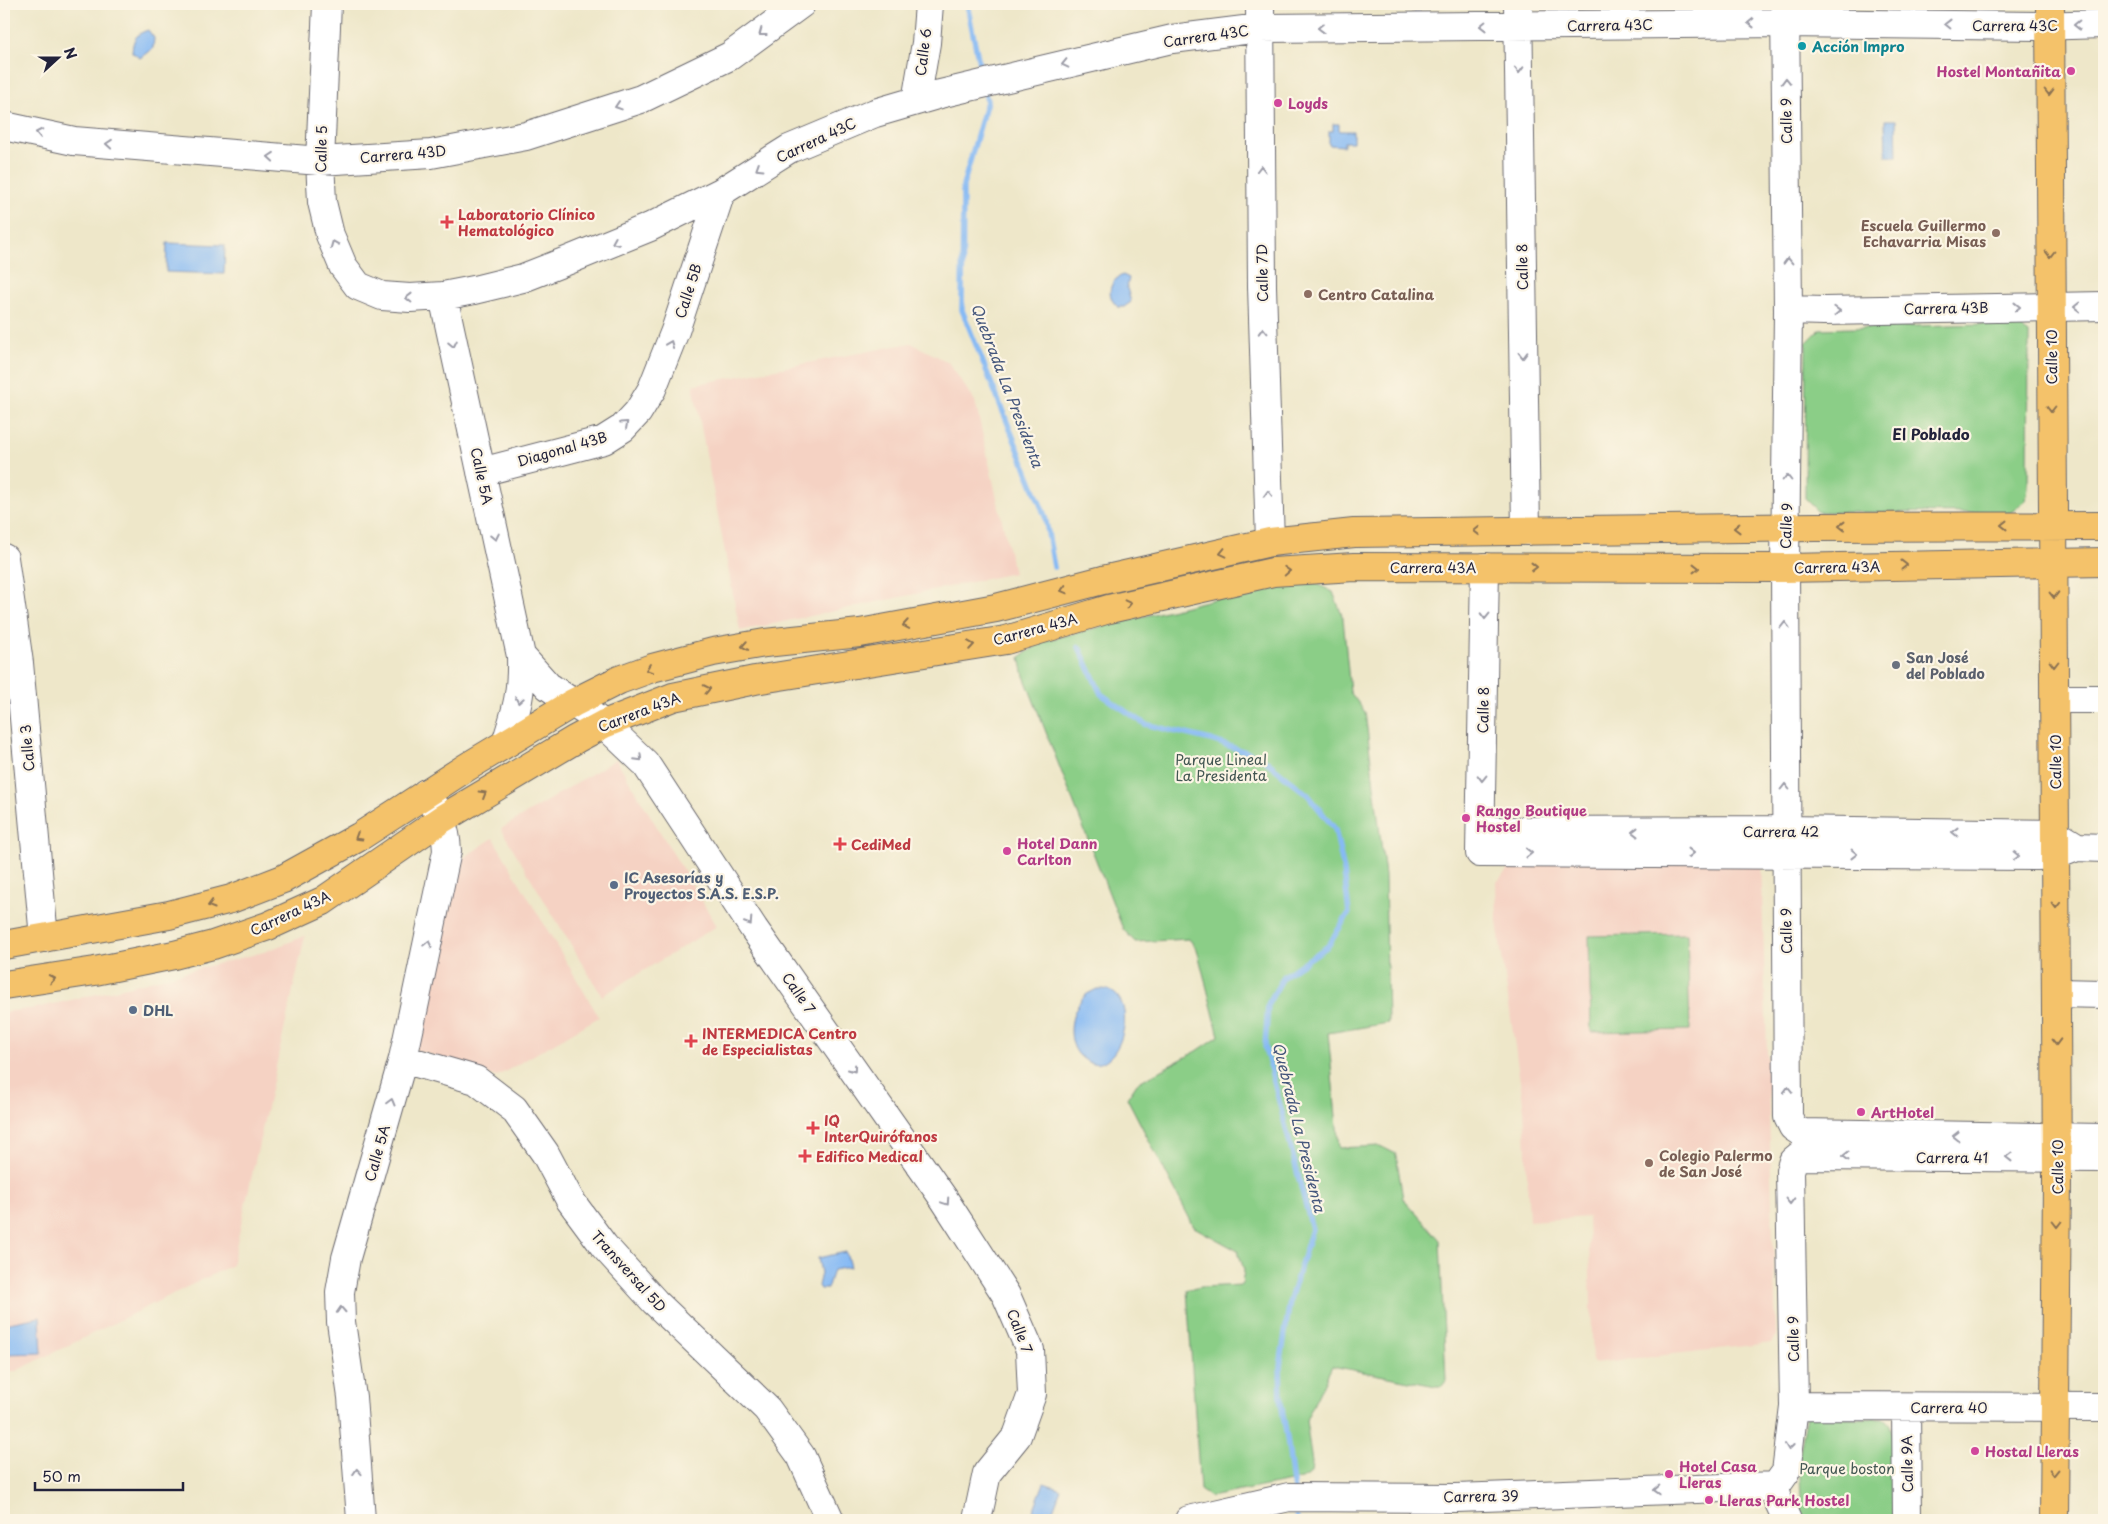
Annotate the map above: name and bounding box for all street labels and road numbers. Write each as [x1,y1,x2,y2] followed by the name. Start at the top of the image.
[1567,14,1653,36] street label: Carrera 43C
[1972,15,2058,36] street label: Carrera 43C
[1162,20,1250,52] street label: Carrera 43C
[910,27,936,77] street label: Calle 6
[1775,98,1797,144] street label: Calle 9
[773,112,859,168] street label: Carrera 43C
[310,125,332,173] street label: Calle 5
[359,140,447,168] street label: Carrera 43D
[1511,243,1533,291] street label: Calle 8
[1251,244,1273,302] street label: Calle 7D
[669,261,707,321] street label: Calle 5B
[1904,297,1988,319] street label: Carrera 43B
[2041,329,2062,385] street label: Calle 10
[515,426,609,472] street label: Diagonal 43B
[466,445,498,507] street label: Calle 5A
[1775,502,1797,550] street label: Calle 9
[1794,556,1881,578] street label: Carrera 43A
[1390,557,1477,578] street label: Carrera 43A
[991,608,1080,650] street label: Carrera 43A
[1472,686,1494,734] street label: Calle 8
[595,687,684,737] street label: Carrera 43A
[14,724,40,772] street label: Calle 3
[2045,734,2066,790] street label: Calle 10
[1743,821,1819,842] street label: Carrera 42
[246,885,334,941] street label: Carrera 43A
[1775,908,1797,954] street label: Calle 9
[777,968,821,1018] street label: Calle 7
[359,1122,395,1184] street label: Calle 5A
[2047,1139,2068,1195] street label: Calle 10
[1916,1147,1988,1168] street label: Carrera 41
[587,1226,671,1316] street label: Transversal 5D
[1002,1306,1038,1356] street label: Calle 7
[1782,1316,1804,1362] street label: Calle 9
[1910,1397,1988,1418] street label: Carrera 40
[1896,1435,1918,1493] street label: Calle 9A
[1443,1485,1519,1507] street label: Carrera 39

